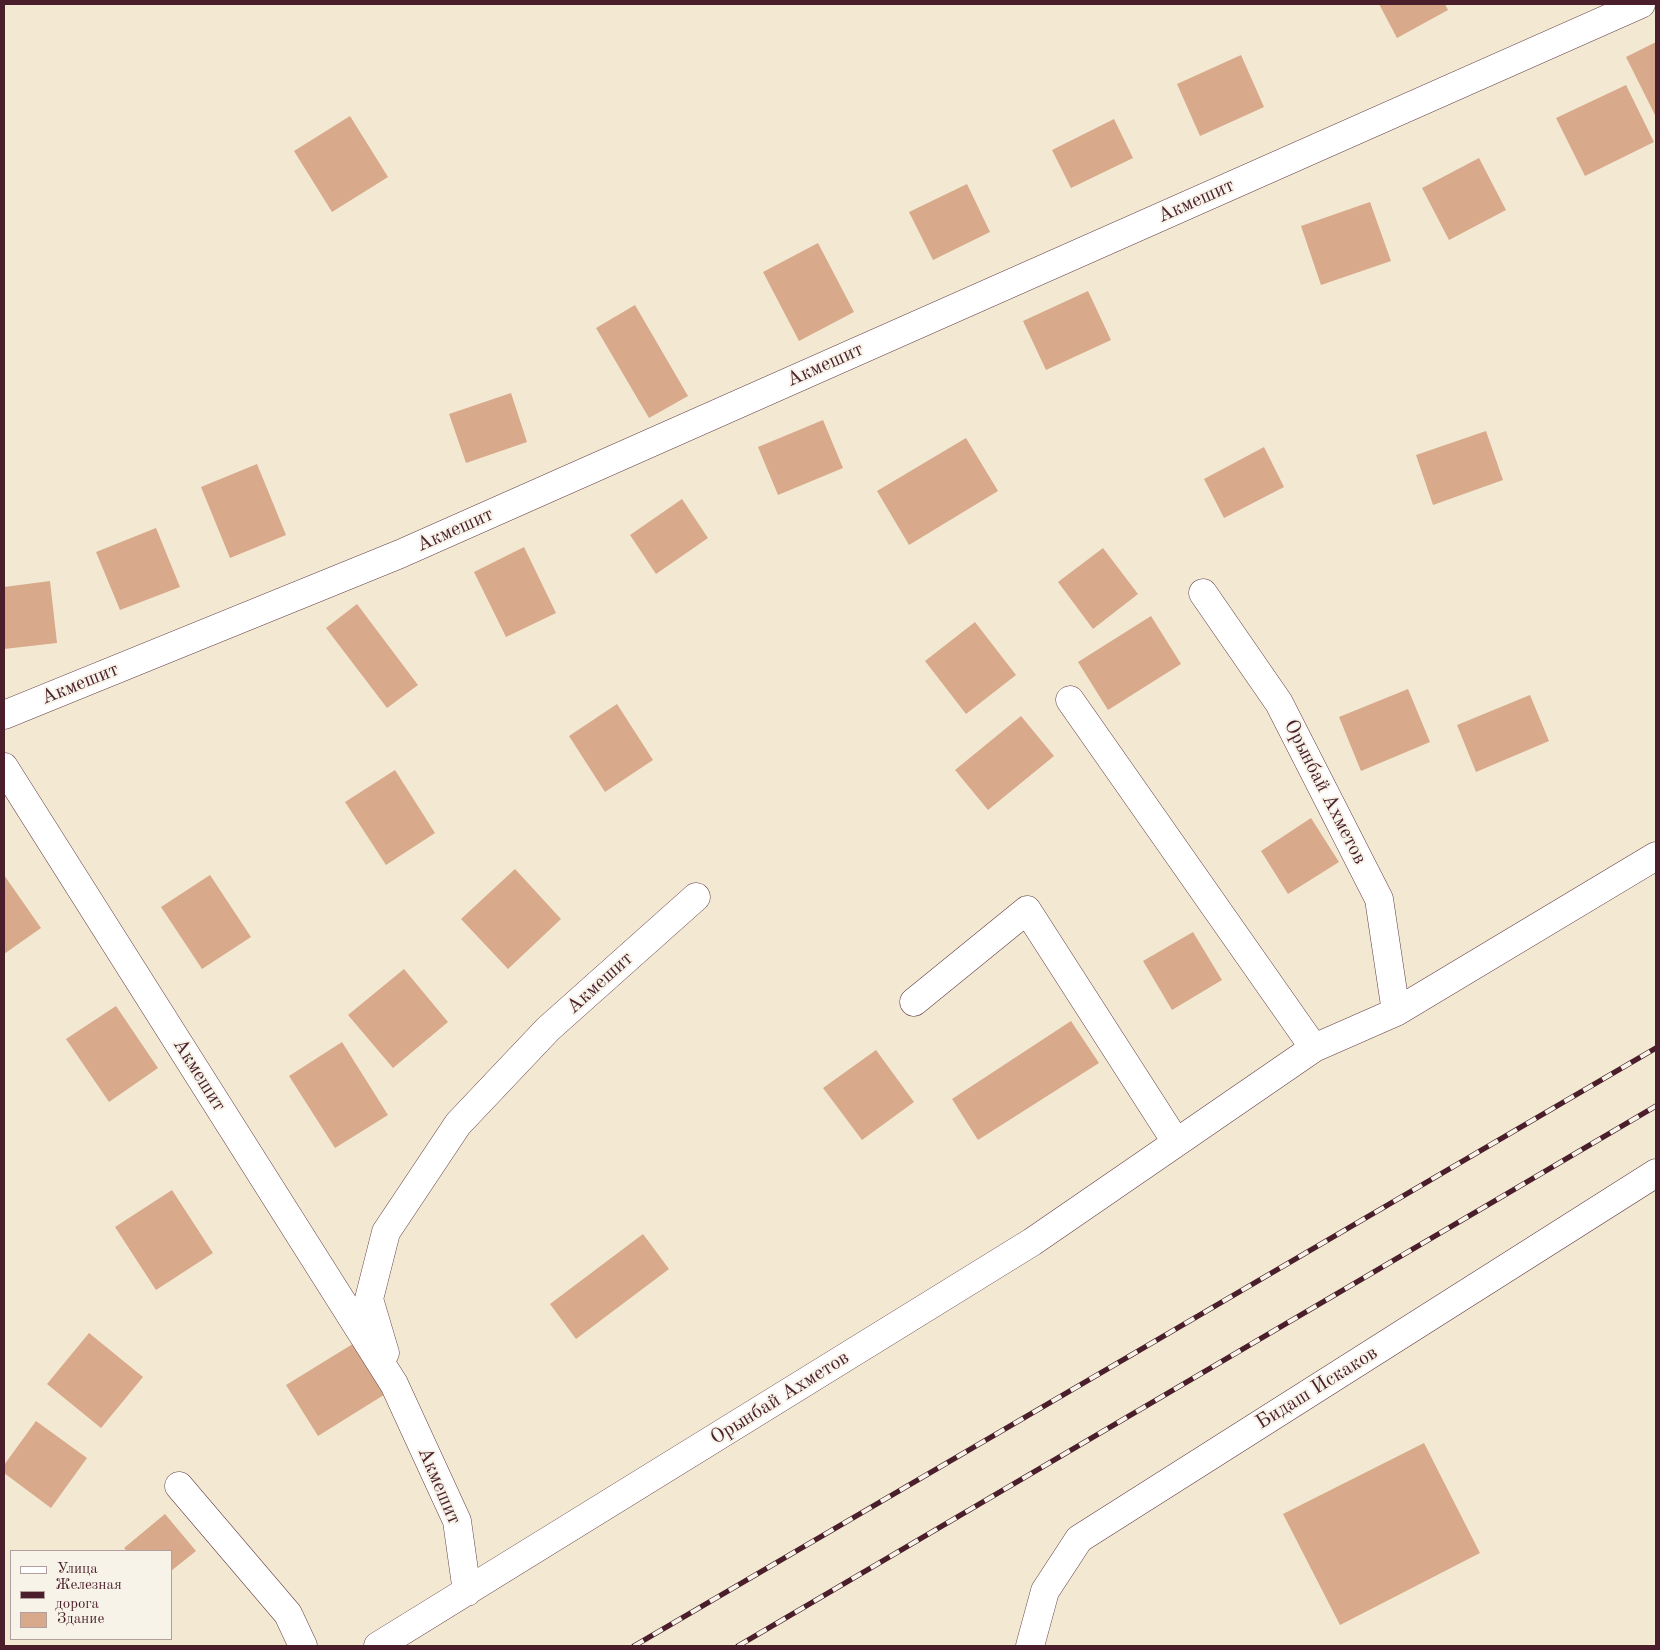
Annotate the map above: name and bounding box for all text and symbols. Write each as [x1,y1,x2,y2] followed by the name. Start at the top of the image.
[1154,173,1238,229] street label: Акмешит
[783,337,867,393] street label: Акмешит
[413,502,497,558] street label: Акмешит
[38,658,122,710] street label: Акмешит
[1278,716,1372,868] street label: Орынбай Ахметов
[562,947,638,1019] street label: Акмешит
[167,1034,231,1116] street label: Акмешит
[1252,1341,1382,1435] street label: Бидаш Искаков
[706,1346,854,1450] street label: Орынбай Ахметов
[412,1444,466,1528] street label: Акмешит
[10,1550,172,1640] legend
[57,1562,98,1577] text: Улица
[55,1578,122,1612] text: Железная дорога
[57,1612,104,1627] text: Здание

